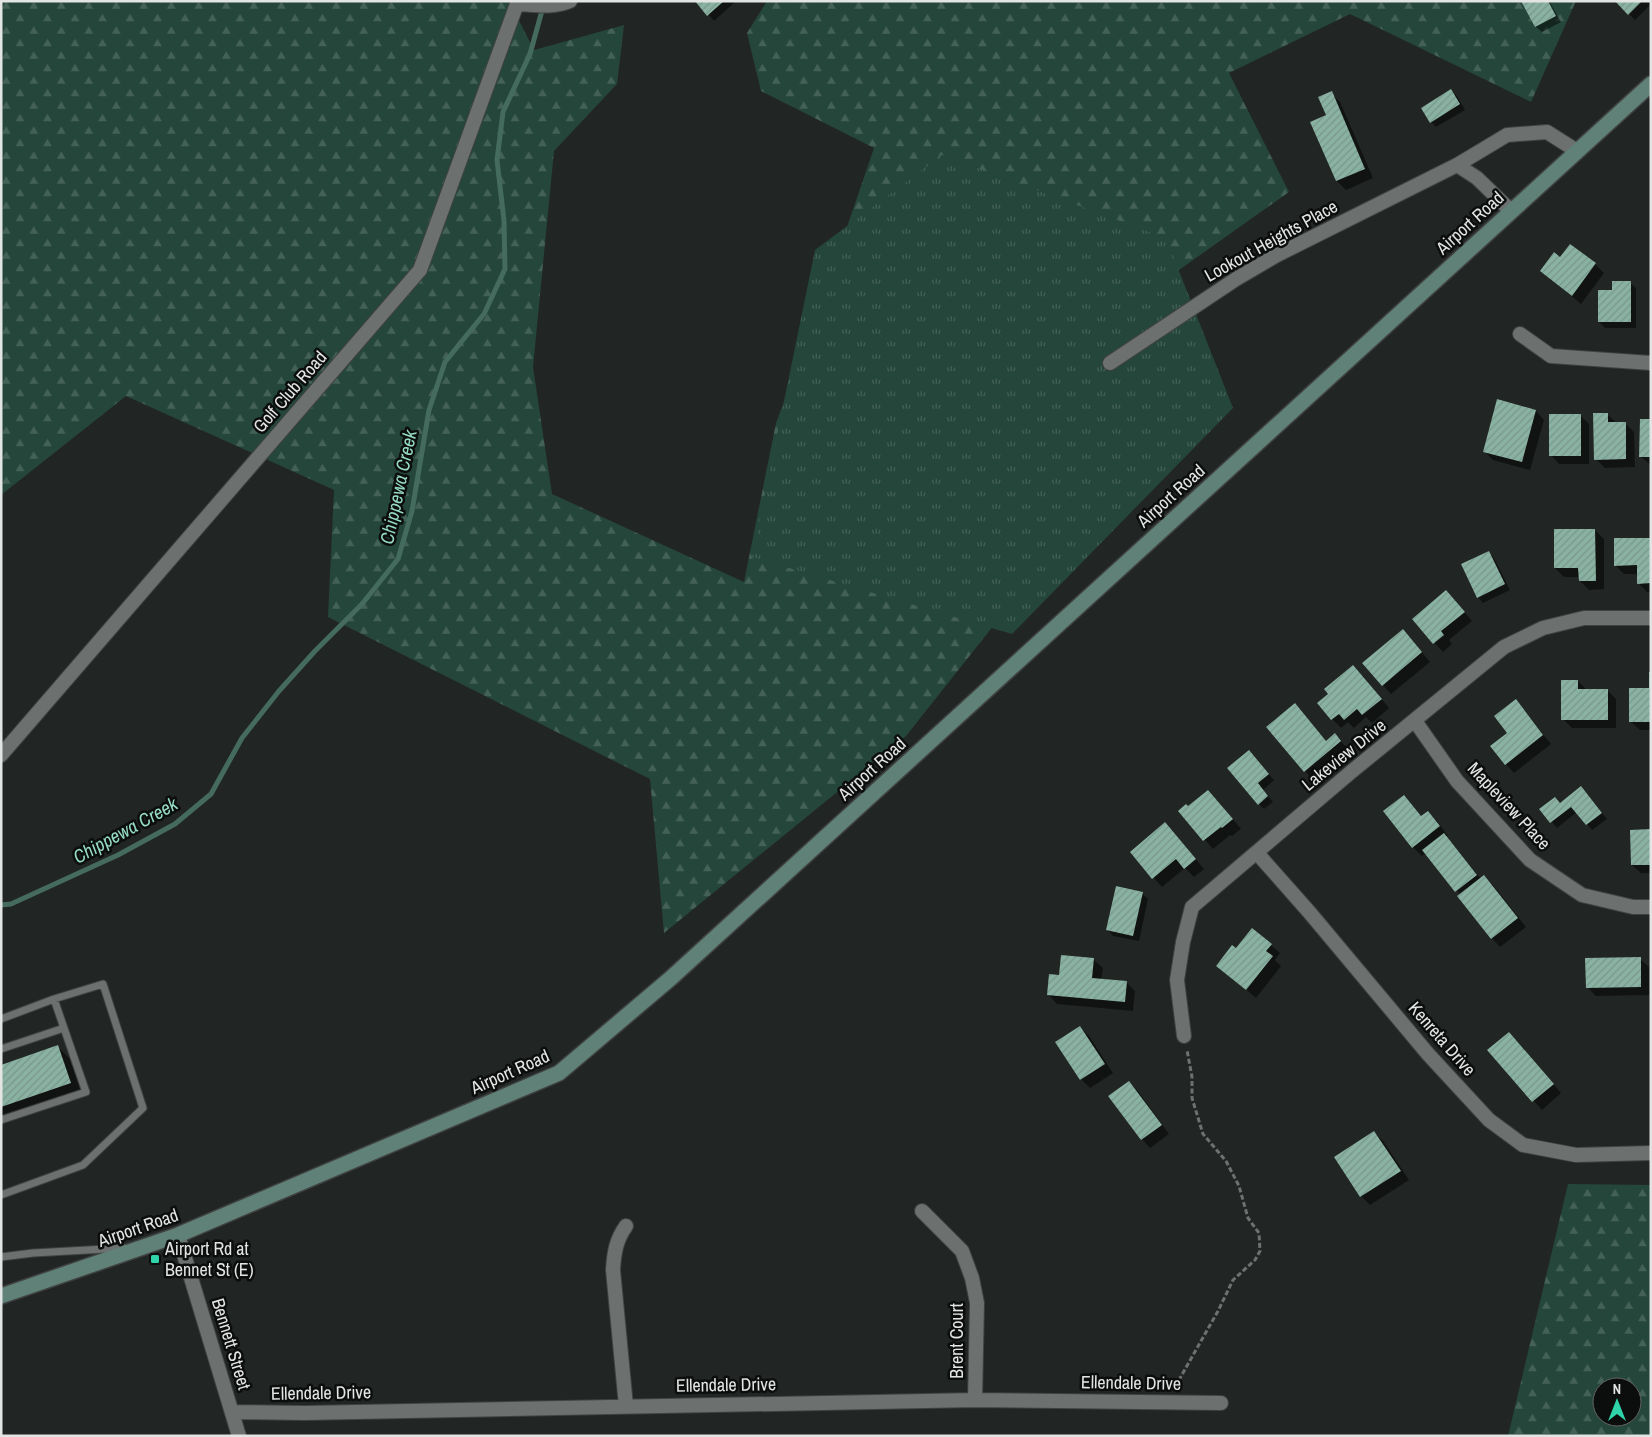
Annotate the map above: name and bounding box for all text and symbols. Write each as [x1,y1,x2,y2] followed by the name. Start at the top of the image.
[1429,185,1509,261] street label: Airport Road
[1200,194,1342,288] street label: Lookout Heights Place
[247,345,332,438] street label: Golf Club Road
[373,426,423,546] water label: Chippewa Creek
[1130,458,1210,534] street label: Airport Road
[1296,713,1391,796] street label: Lakeview Drive
[831,731,911,807] street label: Airport Road
[1462,756,1557,855] street label: Mapleview Place
[68,790,183,870] water label: Chippewa Creek
[1403,996,1482,1081] street label: Kenreta Drive
[466,1043,553,1100] street label: Airport Road
[93,1202,181,1253] street label: Airport Road
[164,1236,254,1282] place label: Airport Rd at Bennet St (E)
[149,1253,161,1265] marker: Airport Rd at Bennet St (E)
[206,1295,257,1393] street label: Bennett Street
[944,1303,969,1379] street label: Brent Court
[1081,1369,1181,1396] street label: Ellendale Drive
[676,1371,776,1398] street label: Ellendale Drive
[1592,1377,1642,1427] north arrow
[271,1379,371,1406] street label: Ellendale Drive
[1613,1380,1621,1398] text: N

